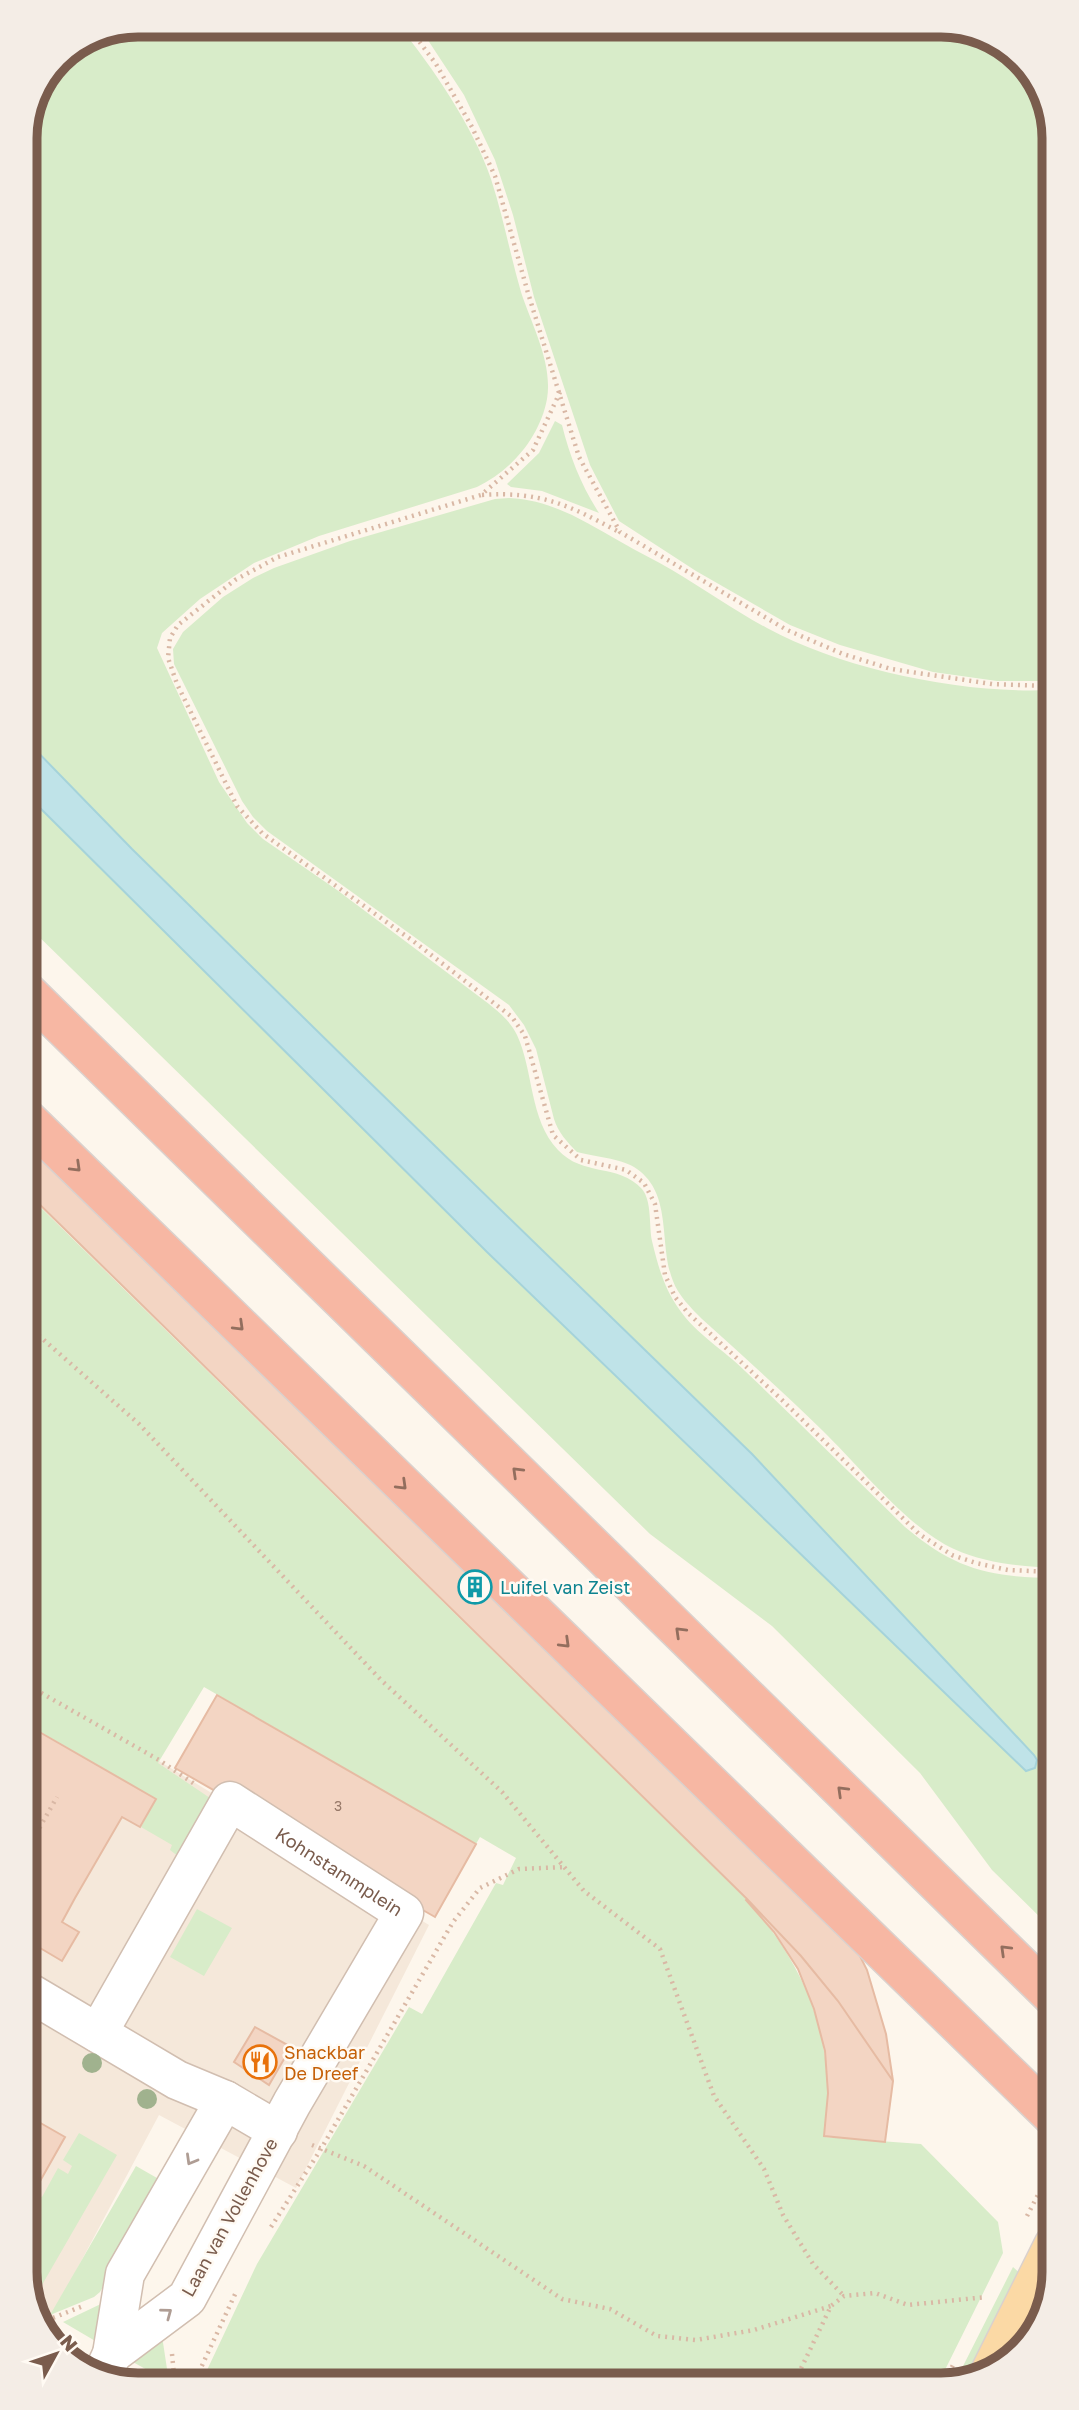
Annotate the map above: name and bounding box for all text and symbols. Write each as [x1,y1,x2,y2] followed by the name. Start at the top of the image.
[68,1158,81,1171] one-way arrow
[231,1317,244,1330] one-way arrow
[513,1468,526,1481] one-way arrow
[393,1476,406,1489] one-way arrow
[456,1568,494,1606] building icon: Luifel van Zeist
[500,1576,630,1598] place label: Luifel van Zeist
[675,1627,688,1640] one-way arrow
[557,1635,570,1648] one-way arrow
[838,1786,851,1799] one-way arrow
[334,1797,342,1814] house number: 3
[272,1822,407,1920] street label: Kohnstammplein
[1001,1946,1013,1958] one-way arrow
[284,2041,365,2084] place label: Snackbar De Dreef
[241,2043,279,2081] restaurant icon: Snackbar De Dreef
[176,2134,282,2300] street label: Laan van Vollenhove
[186,2152,199,2165] one-way arrow
[159,2308,172,2321] one-way arrow
[21,2319,91,2389] north arrow
[56,2330,83,2356] text: N

